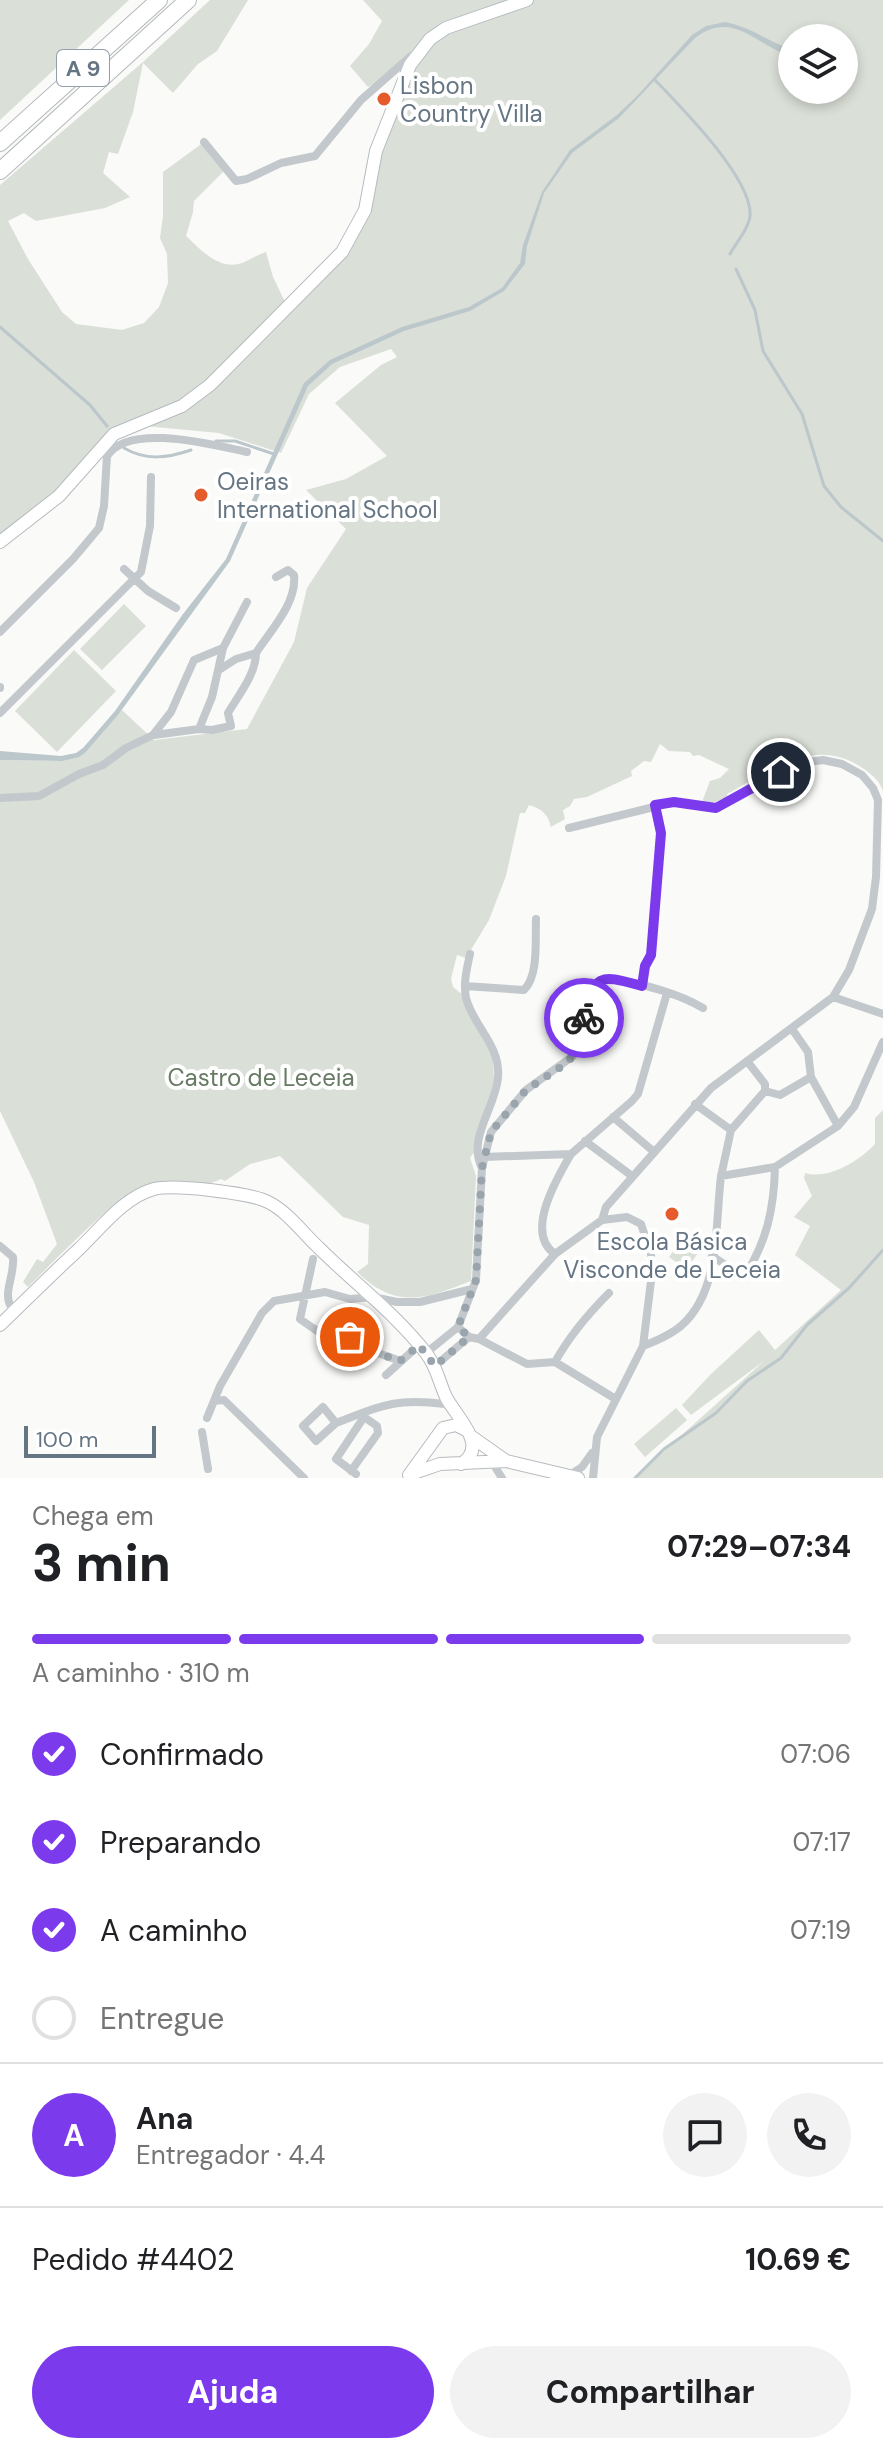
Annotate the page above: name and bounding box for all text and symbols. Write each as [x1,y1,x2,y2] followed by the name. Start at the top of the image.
[778,24,858,104] map controls
[778,24,858,104] button: layers
[57,50,109,86] road number: A 9
[400,70,543,129] place label: Lisbon Country Villa
[375,90,393,108] marker: Lisbon Country Villa
[217,466,438,525] place label: Oeiras International School
[192,486,210,504] marker: Oeiras International School
[747,738,815,806] pin
[759,750,803,794] icon: home
[544,978,624,1058] courier
[562,996,606,1040] icon: bike
[167,1062,355,1093] park label: Castro de Leceia
[663,1205,681,1223] marker: Escola Básica Visconde de Leceia
[563,1226,781,1285] place label: Escola Básica Visconde de Leceia
[316,1303,384,1371] pin
[328,1315,372,1359] icon: bag
[24,1422,156,1458] scale bar
[36,1425,98,1454] text: 100 m
[32,1499,154,1533] text: Chega em
[667,1527,851,1566] text: 07:29–07:34
[32,1529,171,1597] text: 3 min
[32,1656,250,1690] text: A caminho · 310 m
[32,1732,76,1776] icon: check
[100,1735,264,1774] text: Confirmado
[780,1737,851,1771] text: 07:06
[32,1820,76,1864] icon: check
[100,1823,261,1862] text: Preparando
[792,1825,851,1859] text: 07:17
[32,1908,76,1952] icon: check
[100,1911,248,1950] text: A caminho
[790,1913,851,1947] text: 07:19
[100,1999,224,2038] text: Entregue
[663,2093,747,2177] button: chat
[767,2093,851,2177] button: phone
[136,2099,193,2138] text: Ana
[63,2116,85,2155] text: A
[136,2138,325,2172] text: Entregador · 4.4
[32,2240,234,2279] text: Pedido #4402
[745,2240,851,2279] text: 10.69 €
[32,2346,434,2438] button: Ajuda
[450,2346,851,2438] button: Compartilhar

